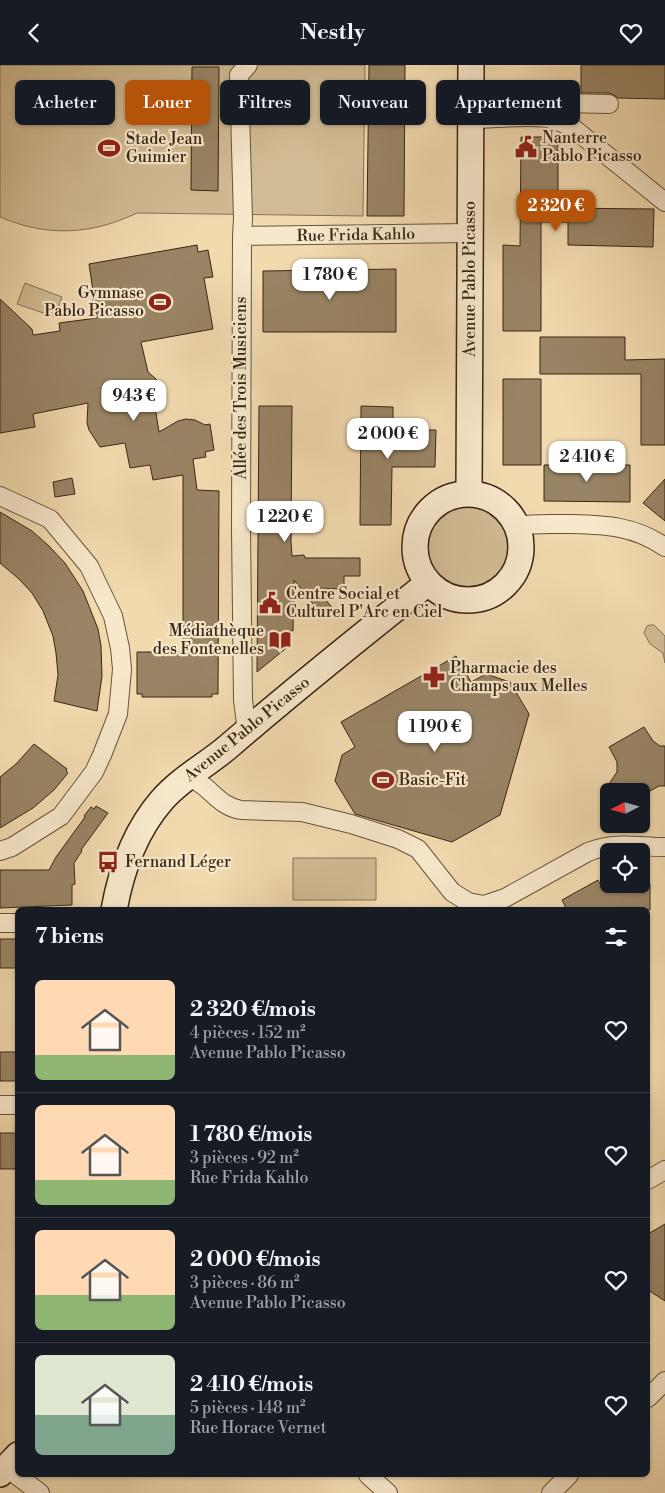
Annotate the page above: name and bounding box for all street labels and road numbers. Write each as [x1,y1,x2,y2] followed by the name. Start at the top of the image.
[460,201,480,358] street label: Avenue Pablo Picasso
[297,224,415,246] street label: Rue Frida Kahlo
[231,297,251,480] street label: Allée des Trois Musiciens
[179,672,314,786] street label: Avenue Pablo Picasso

